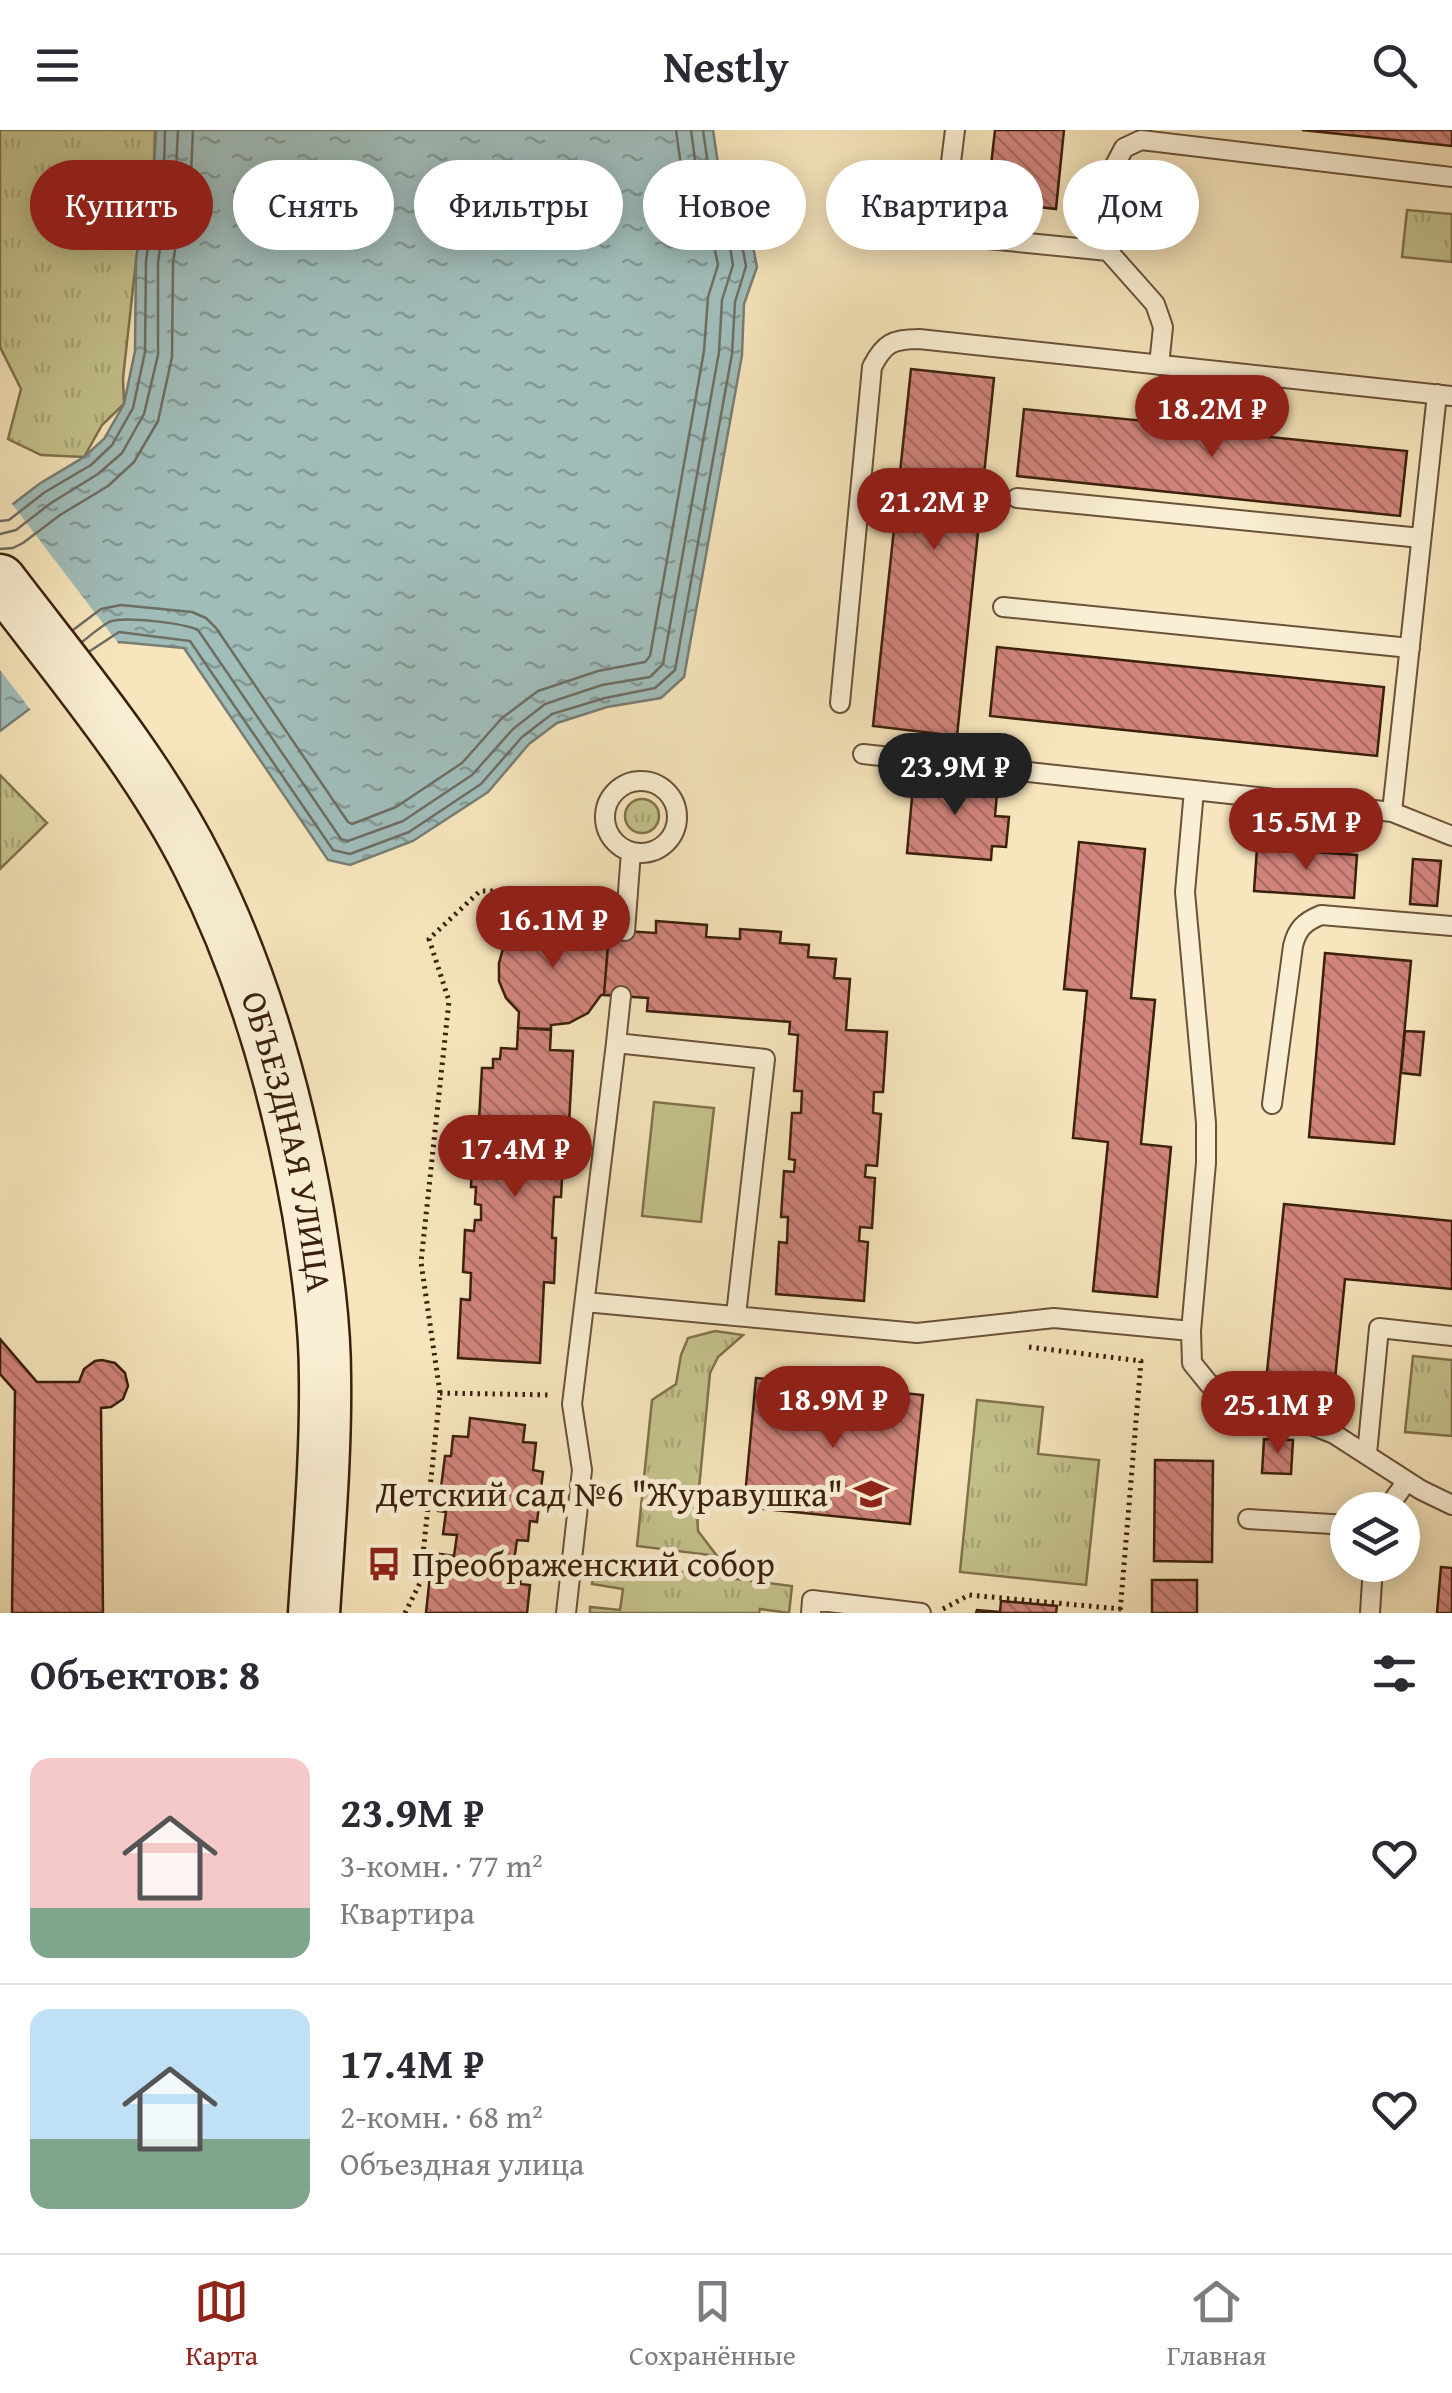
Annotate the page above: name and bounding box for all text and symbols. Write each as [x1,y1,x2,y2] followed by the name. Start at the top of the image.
[663,33,789,98] text: Nestly
[30,38,85,93] icon: menu
[1367,38,1422,93] icon: search
[30,160,213,250] chip: Купить
[233,160,394,250] chip: Снять
[414,160,623,250] chip: Фильтры
[643,160,806,250] chip: Новое
[826,160,1043,250] chip: Квартира
[1063,160,1199,250] chip: Дом
[1120,375,1304,460] pin: 18.2M ₽
[1157,384,1267,431] text: 18.2M ₽
[842,468,1026,553] pin: 21.2M ₽
[879,477,989,524] text: 21.2M ₽
[863,733,1047,818] pin: 23.9M ₽
[900,742,1010,789] text: 23.9M ₽
[1214,788,1398,873] pin: 15.5M ₽
[1251,797,1361,844] text: 15.5M ₽
[461,886,645,971] pin: 16.1M ₽
[498,895,608,942] text: 16.1M ₽
[229,984,345,1295] street label: ОБЪЕЗДНАЯ УЛИЦА
[423,1115,607,1200] pin: 17.4M ₽
[460,1124,570,1171] text: 17.4M ₽
[741,1366,925,1451] pin: 18.9M ₽
[1186,1371,1370,1456] pin: 25.1M ₽
[778,1375,888,1422] text: 18.9M ₽
[1223,1380,1333,1427] text: 25.1M ₽
[375,1468,843,1519] place label: Детский сад №6 "Журавушка"
[852,1475,890,1513] school or university icon: Детский сад №6 "Журавушка"
[1330,1492,1420,1582] map controls
[1330,1492,1420,1582] button: layers
[412,1538,775,1589] place label: Преображенский собор
[365,1545,403,1583] bus stop icon: Преображенский собор
[30,1643,260,1704] text: Объектов: 8
[1367,1646,1422,1701] icon: filters
[340,1781,484,1842] text: 23.9M ₽
[110,1798,230,1918] icon: home
[1367,1831,1422,1886] icon: heart
[340,1842,543,1889] text: 3-комн. · 77 m²
[340,1889,475,1936] text: Квартира
[340,2032,484,2093] text: 17.4M ₽
[110,2049,230,2169] icon: home
[1367,2082,1422,2137] icon: heart
[340,2093,543,2140] text: 2-комн. · 68 m²
[340,2140,584,2187] text: Объездная улица
[185,2274,258,2375] tab: Карта
[629,2274,796,2375] tab: Сохранённые
[1167,2274,1267,2375] tab: Главная

